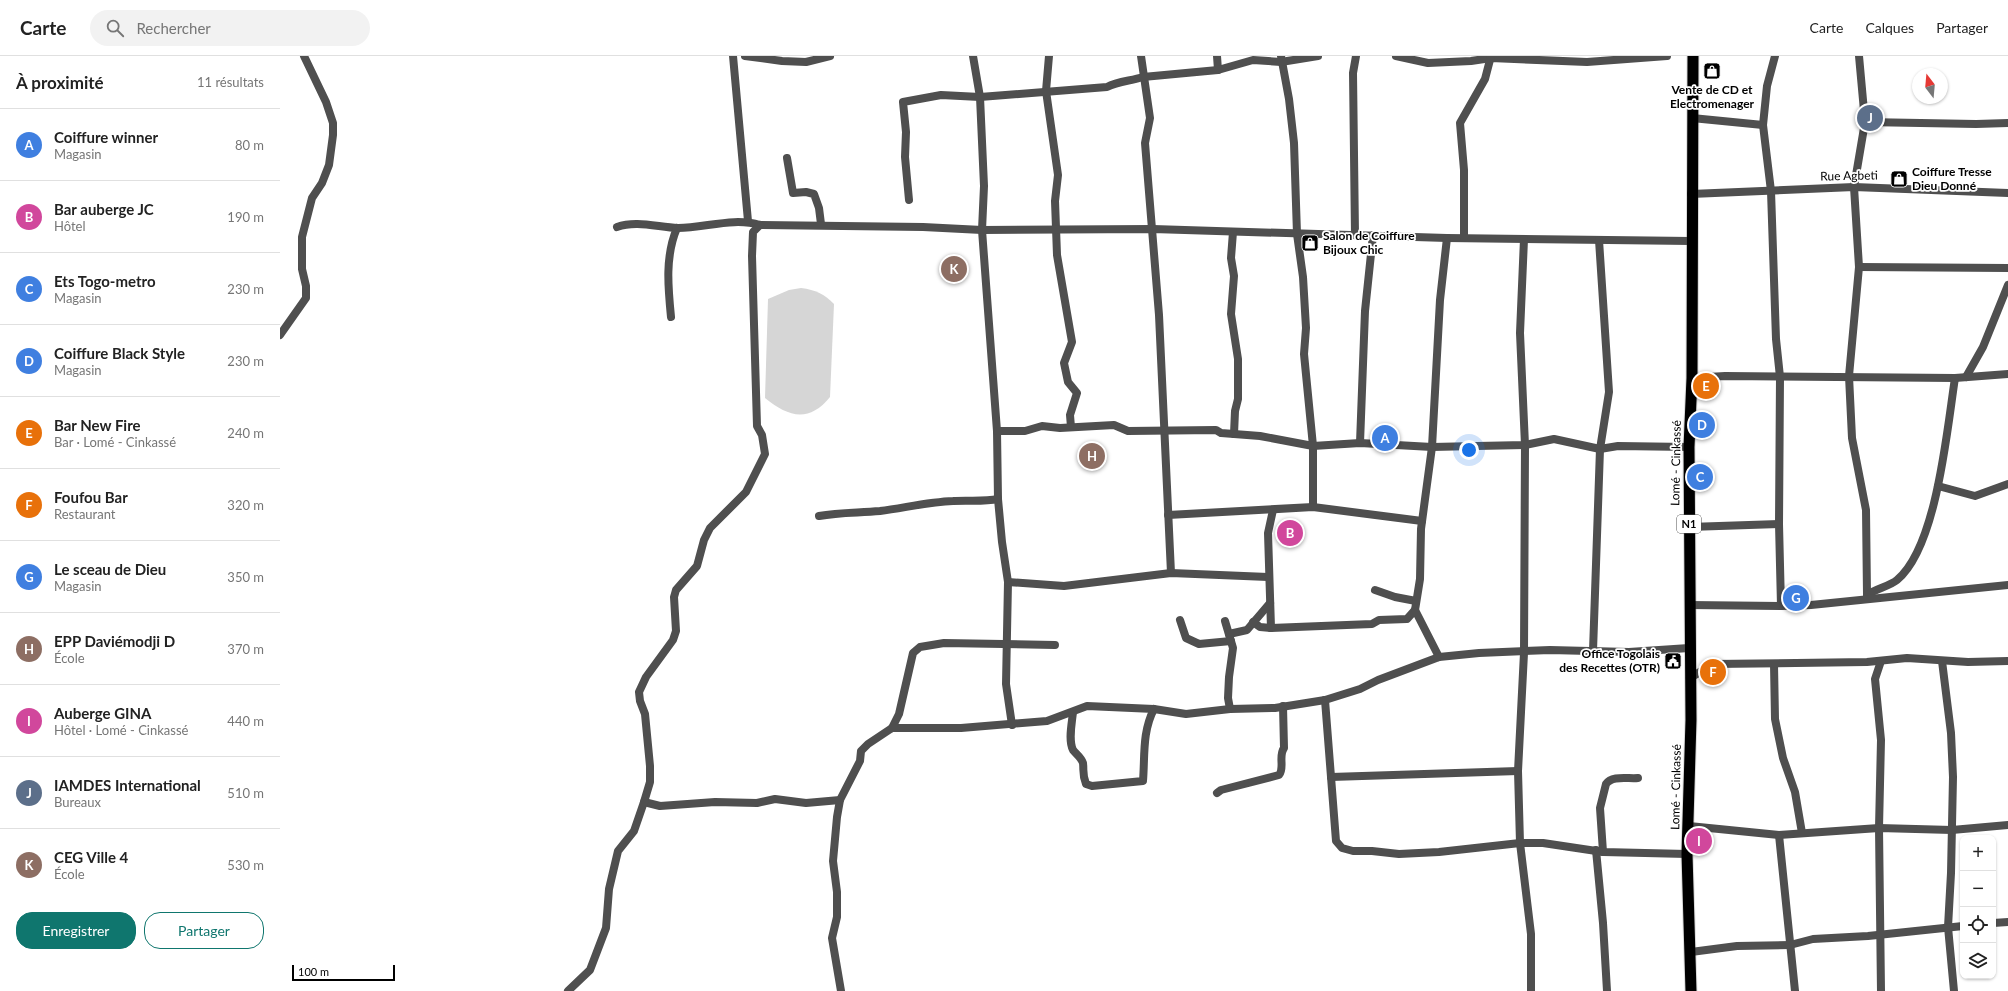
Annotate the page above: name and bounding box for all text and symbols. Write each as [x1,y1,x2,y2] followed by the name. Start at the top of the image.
[90,10,370,46] search box
[20,16,66,39] text: Carte
[104,17,126,39] icon: search
[136,19,211,37] text: Rechercher
[1810,19,1843,36] text: Carte
[1865,19,1914,36] text: Calques
[1936,19,1988,36] text: Partager
[1702,61,1722,81] shop icon: Vente de CD et Electromenager
[1912,68,1948,104] north arrow
[16,72,104,93] text: À proximité
[197,74,264,90] text: 11 résultats
[1670,82,1755,111] place label: Vente de CD et Electromenager
[1857,103,1883,133] pin: J
[54,128,158,146] text: Coiffure winner
[24,137,34,153] text: A
[235,137,264,153] text: 80 m
[54,146,102,162] text: Magasin
[1912,164,1992,193] place label: Coiffure Tresse Dieu Donné
[1820,167,1878,184] street label: Rue Agbeti
[1889,169,1909,189] shop icon: Coiffure Tresse Dieu Donné
[54,200,154,218] text: Bar auberge JC
[25,209,33,225] text: B
[227,209,264,225] text: 190 m
[54,218,86,234] text: Hôtel
[1323,228,1415,257] place label: Salon de Coiffure Bijoux Chic
[1300,233,1320,253] shop icon: Salon de Coiffure Bijoux Chic
[941,254,967,284] pin: K
[54,272,156,290] text: Ets Togo-metro
[25,281,33,297] text: C
[227,281,264,297] text: 230 m
[54,290,102,306] text: Magasin
[54,344,185,362] text: Coiffure Black Style
[24,353,34,369] text: D
[227,353,264,369] text: 230 m
[54,362,102,378] text: Magasin
[1693,371,1719,401] pin: E
[1689,410,1715,440] pin: D
[54,416,141,434] text: Bar New Fire
[1667,420,1684,506] street label: Lomé - Cinkassé
[1372,423,1398,453] pin: A
[25,425,33,441] text: E
[227,425,264,441] text: 240 m
[54,434,176,450] text: Bar · Lomé - Cinkassé
[1459,440,1479,460] your location
[1079,441,1105,471] pin: H
[1687,462,1713,492] pin: C
[54,488,128,506] text: Foufou Bar
[25,497,33,513] text: F
[227,497,264,513] text: 320 m
[54,506,116,522] text: Restaurant
[1677,515,1701,533] road number: N1
[1277,518,1303,548] pin: B
[54,560,166,578] text: Le sceau de Dieu
[24,569,34,585] text: G
[227,569,264,585] text: 350 m
[54,578,102,594] text: Magasin
[1783,583,1809,613] pin: G
[54,632,175,650] text: EPP Daviémodji D
[24,641,34,657] text: H
[227,641,264,657] text: 370 m
[1559,646,1660,675] place label: Office Togolais des Recettes (OTR)
[54,650,85,666] text: École
[1663,651,1683,671] public building icon: Office Togolais des Recettes (OTR)
[1700,657,1726,687] pin: F
[54,704,152,722] text: Auberge GINA
[27,713,31,729] text: I
[227,713,264,729] text: 440 m
[54,722,188,738] text: Hôtel · Lomé - Cinkassé
[1667,744,1684,830] street label: Lomé - Cinkassé
[54,776,201,794] text: IAMDES International
[26,785,32,801] text: J
[227,785,264,801] text: 510 m
[54,794,101,810] text: Bureaux
[1686,826,1712,856] pin: I
[1960,835,1996,979] map controls
[1960,835,1996,871] button: +
[54,848,128,866] text: CEG Ville 4
[25,857,33,873] text: K
[227,857,264,873] text: 530 m
[54,866,85,882] text: École
[1960,871,1996,907] button: −
[1960,907,1996,943] button: locate
[16,912,136,949] button: Enregistrer
[144,912,264,949] button: Partager
[1960,943,1996,979] button: layers
[292,963,395,982] scale bar
[298,965,329,978] text: 100 m

